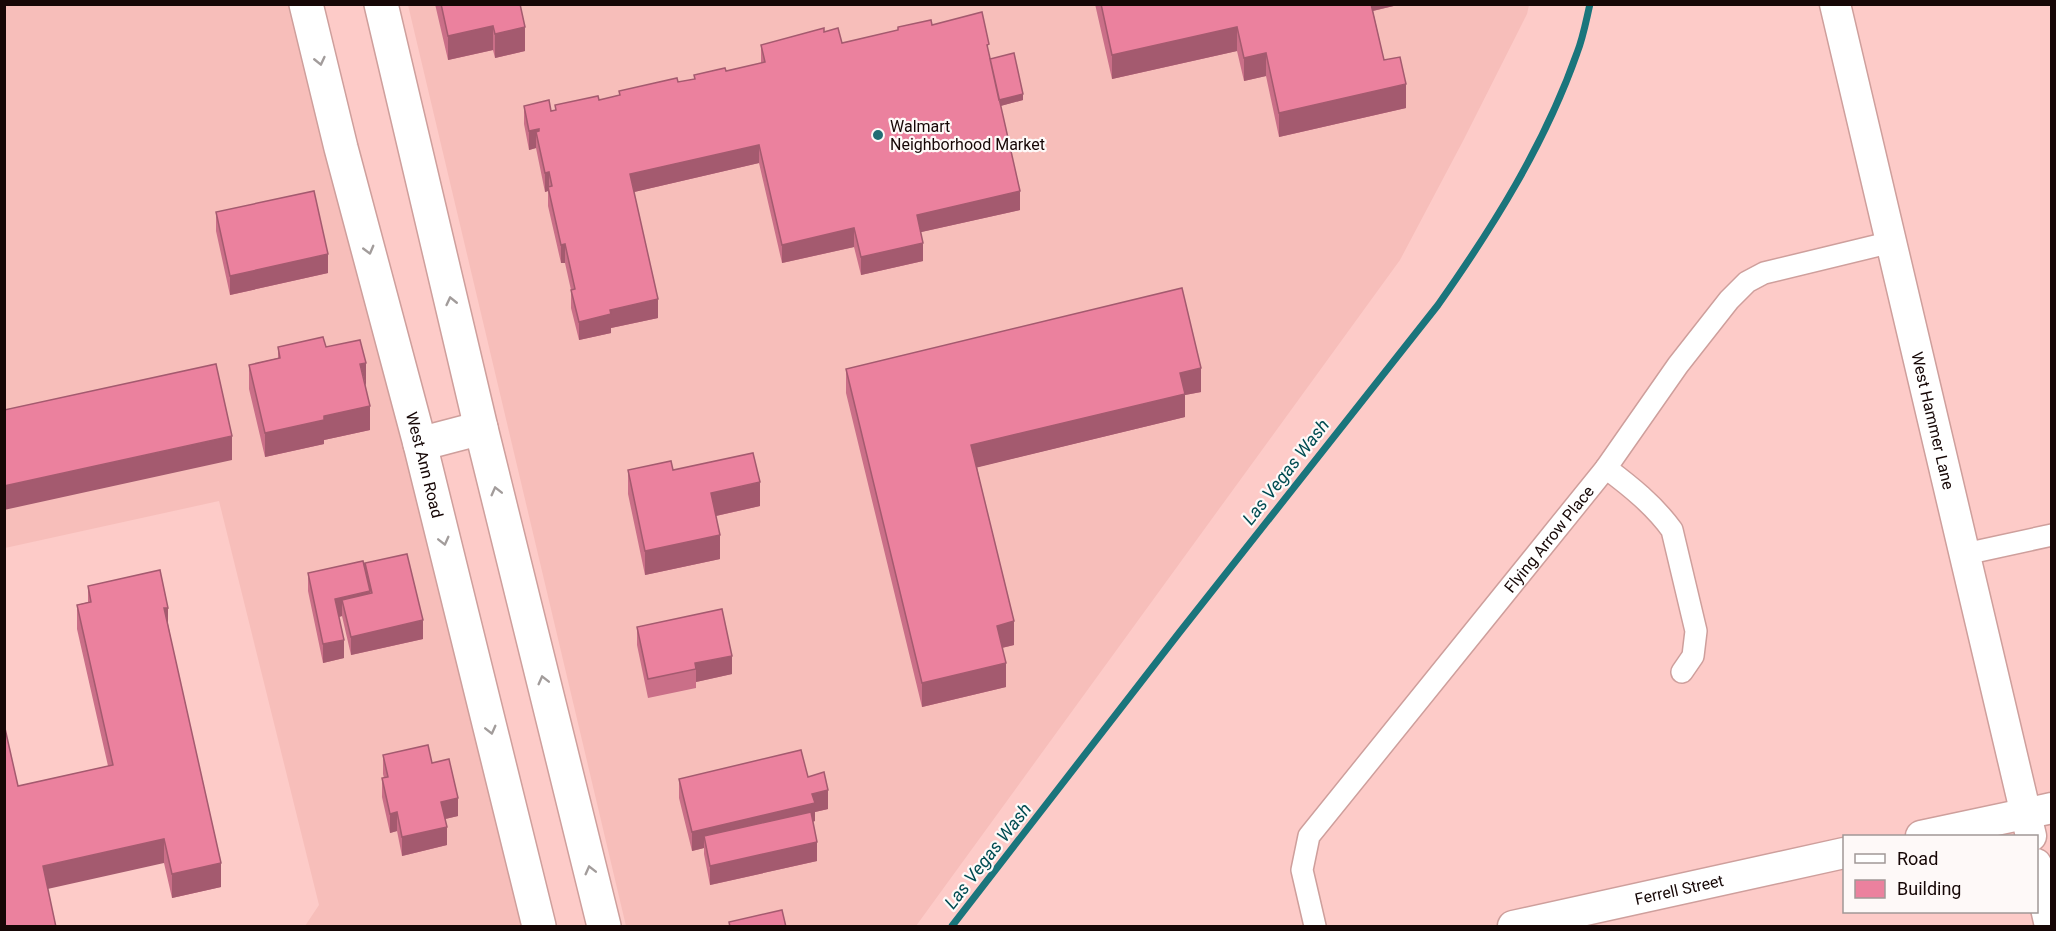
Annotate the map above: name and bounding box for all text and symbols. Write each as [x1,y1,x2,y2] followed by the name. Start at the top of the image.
[313,56,326,66] one-way arrow
[890,117,1045,154] place label: Walmart Neighborhood Market
[871,128,885,142] marker: Walmart Neighborhood Market
[361,245,374,255] one-way arrow
[445,297,458,307] one-way arrow
[1907,350,1958,491] street label: West Hammer Lane
[402,410,447,520] street label: West Ann Road
[1238,415,1333,529] water label: Las Vegas Wash
[1500,482,1598,596] street label: Flying Arrow Place
[491,486,504,496] one-way arrow
[437,535,450,545] one-way arrow
[538,675,551,685] one-way arrow
[484,725,497,735] one-way arrow
[940,799,1035,913] water label: Las Vegas Wash
[1843,835,2038,913] legend
[1897,848,1938,869] text: Road
[584,865,597,875] one-way arrow
[1633,871,1725,909] street label: Ferrell Street
[1897,878,1961,899] text: Building

